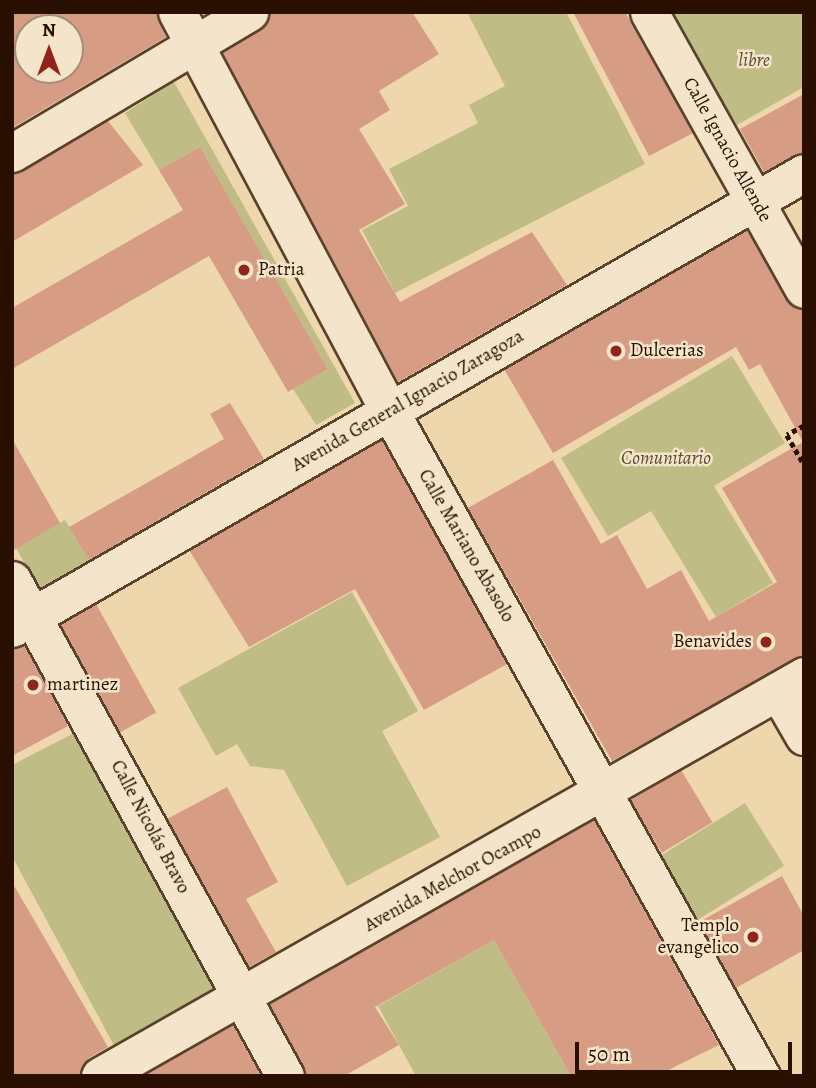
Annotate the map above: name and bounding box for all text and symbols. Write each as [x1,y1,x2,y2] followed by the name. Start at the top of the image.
[14,14,84,84] north arrow
[42,17,56,43] text: N
[738,50,770,72] park label: libre
[678,74,776,226] street label: Calle Ignacio Allende
[258,259,305,281] place label: Patria
[236,262,252,278] marker: Patria
[288,325,528,477] street label: Avenida General Ignacio Zaragoza
[630,340,704,362] place label: Dulcerias
[608,343,624,359] marker: Dulcerias
[621,448,711,470] park label: Comunitario
[413,466,519,626] street label: Calle Mariano Abasolo
[673,631,752,653] place label: Benavides
[758,634,774,650] marker: Benavides
[47,674,118,696] place label: martinez
[25,677,41,693] marker: martinez
[105,756,195,898] street label: Calle Nicolás Bravo
[361,821,545,937] street label: Avenida Melchor Ocampo
[658,915,739,959] place label: Templo evangelico
[745,929,761,945] marker: Templo evangelico
[578,1028,795,1072] scale bar
[588,1040,630,1068] text: 50 m

